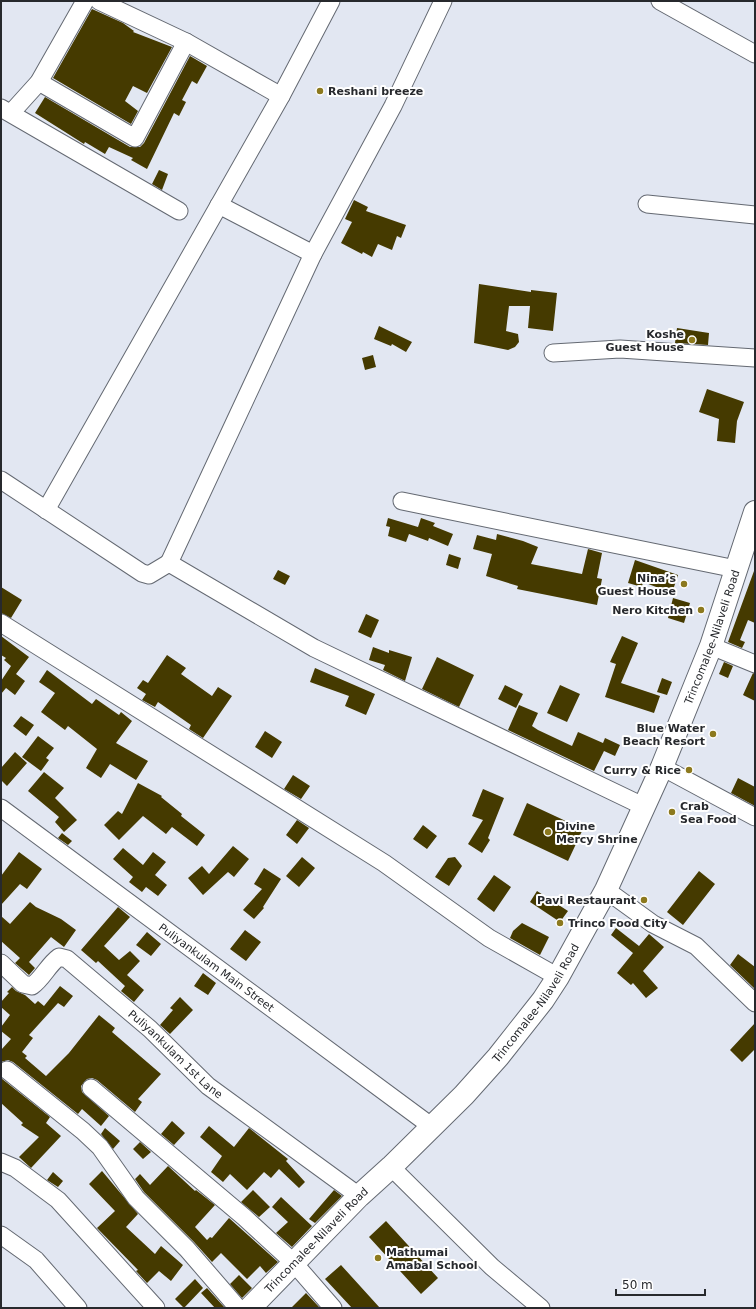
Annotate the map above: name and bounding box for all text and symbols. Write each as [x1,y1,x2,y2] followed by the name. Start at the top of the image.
[328,85,423,98] place label: Reshani breeze
[315,86,325,96] marker: Reshani breeze
[605,328,684,354] place label: Koshe Guest House
[687,335,697,345] marker: Koshe Guest House
[682,568,743,707] street label: Trincomalee-Nilaveli Road
[597,572,676,598] place label: Nina’s Guest House
[679,579,689,589] marker: Nina’s Guest House
[612,604,693,617] place label: Nero Kitchen
[696,605,706,615] marker: Nero Kitchen
[623,722,706,748] place label: Blue Water Beach Resort
[708,729,718,739] marker: Blue Water Beach Resort
[604,764,681,777] place label: Curry & Rice
[684,765,694,775] marker: Curry & Rice
[680,800,737,826] place label: Crab Sea Food
[667,807,677,817] marker: Crab Sea Food
[556,820,638,846] place label: Divine Mercy Shrine
[543,827,553,837] marker: Divine Mercy Shrine
[537,894,636,907] place label: Pavi Restaurant
[639,895,649,905] marker: Pavi Restaurant
[568,917,667,930] place label: Trinco Food City
[555,918,565,928] marker: Trinco Food City
[156,921,277,1015] street label: Puliyankulam Main Street
[489,942,582,1066] street label: Trincomalee-Nilaveli Road
[125,1007,225,1102] street label: Puliyankulam 1st Lane
[262,1185,371,1296] street label: Trincomalee-Nilaveli Road
[386,1246,477,1272] place label: Mathumai Amabal School
[373,1253,383,1263] marker: Mathumai Amabal School
[616,1271,705,1297] scale bar
[622,1278,653,1292] text: 50 m

